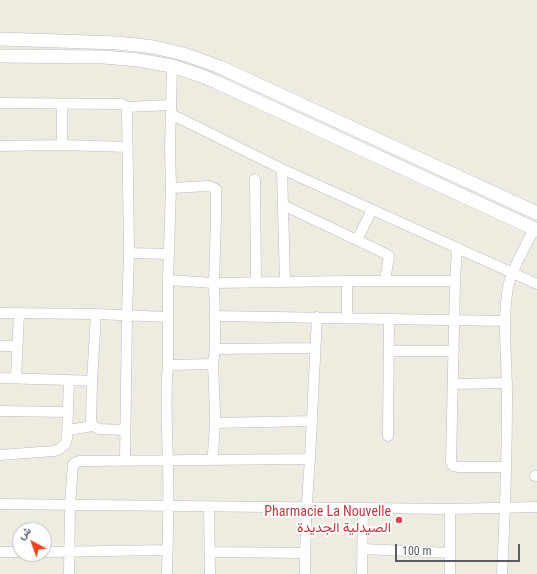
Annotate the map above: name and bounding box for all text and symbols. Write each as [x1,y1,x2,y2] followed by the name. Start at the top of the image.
[264,504,391,536] place label: Pharmacie La Nouvelle الصيدلية الجديدة
[394,515,404,525] marker: Pharmacie La Nouvelle الصيدلية الجديدة
[12,522,52,562] north arrow
[15,524,34,543] text: ش
[397,536,522,562] scale bar
[402,544,432,558] text: 100 m

